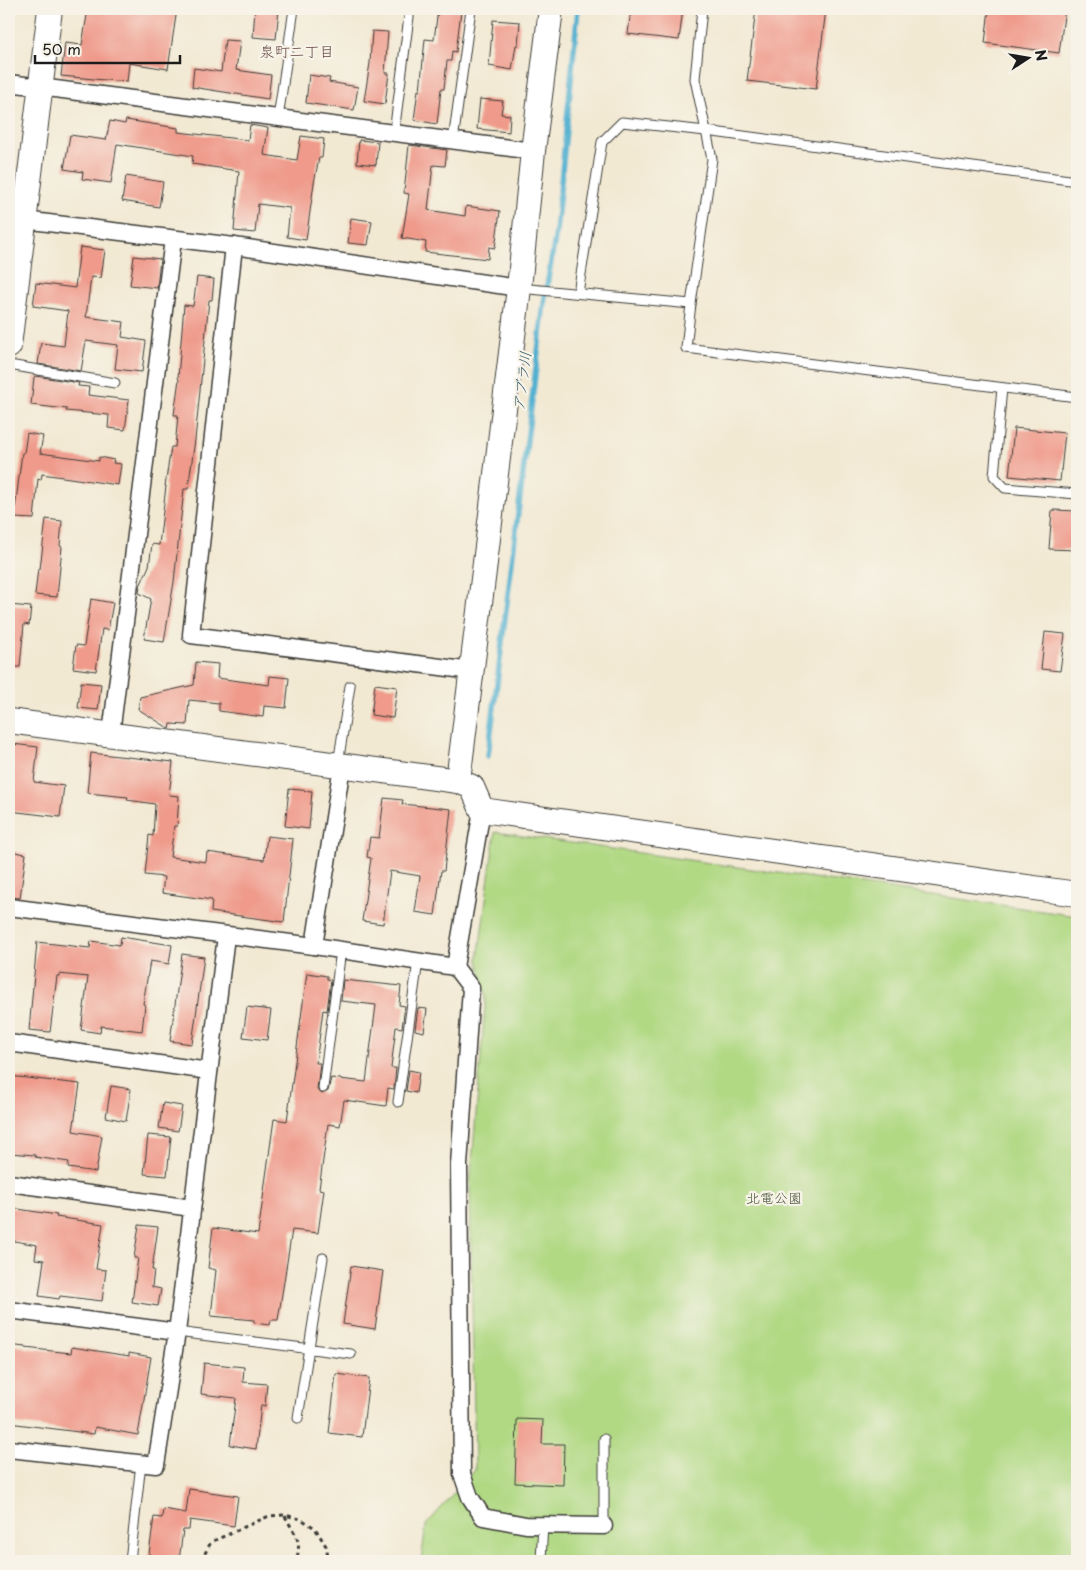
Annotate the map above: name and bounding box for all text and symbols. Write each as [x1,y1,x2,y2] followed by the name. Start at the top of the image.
[35,32,180,64] scale bar
[1004,32,1054,82] north arrow
[42,37,81,60] text: 50 m
[259,39,335,62] district label: 泉町二丁目
[1030,48,1053,63] text: N
[506,350,536,412] water label: アブラ川
[746,1187,802,1208] park label: 北電公園

